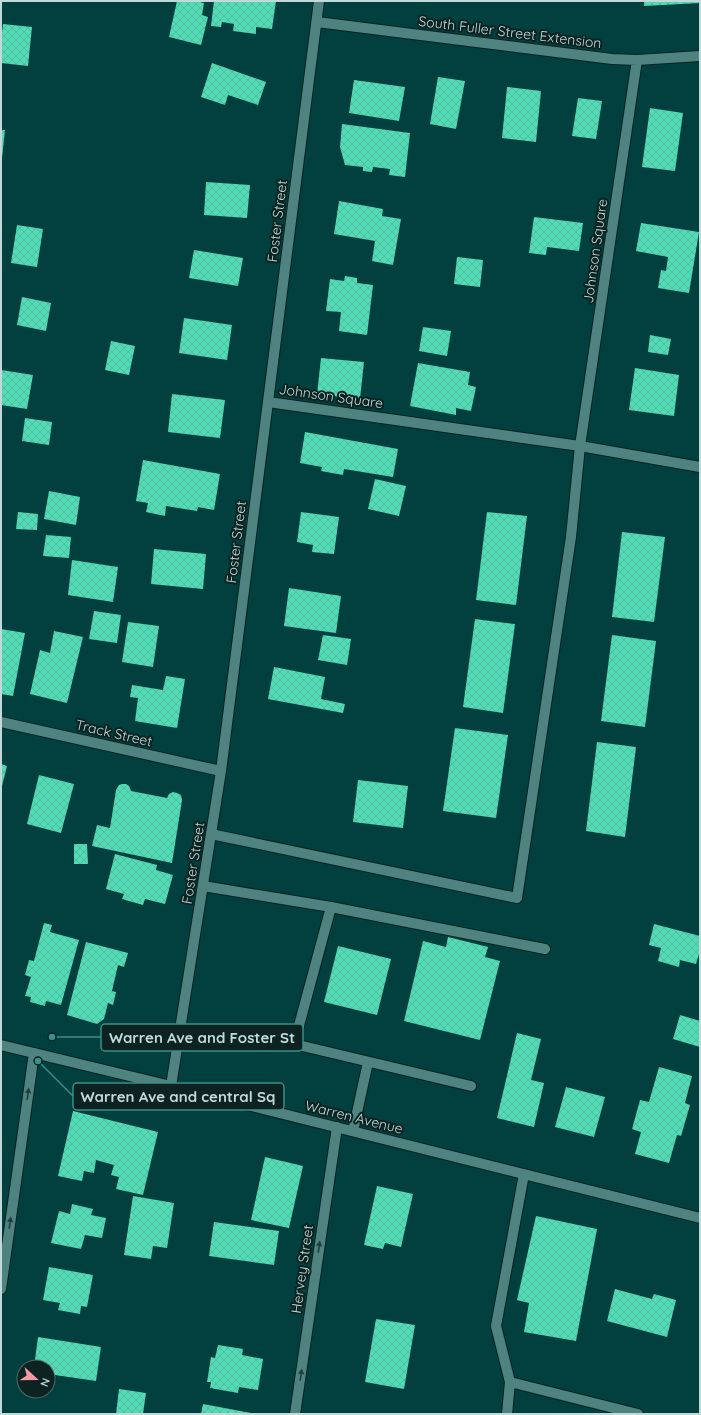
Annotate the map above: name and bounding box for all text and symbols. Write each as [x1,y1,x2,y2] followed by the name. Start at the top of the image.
[417,12,603,52] street label: South Fuller Street Extension
[263,179,291,263] street label: Foster Street
[579,198,611,304] street label: Johnson Square
[278,380,384,412] street label: Johnson Square
[222,500,250,584] street label: Foster Street
[74,715,154,751] street label: Track Street
[178,820,208,905] street label: Foster Street
[101,1024,303,1051] callout: Warren Ave and Foster St
[109,1028,295,1047] text: Warren Ave and Foster St
[73,1083,284,1110] callout: Warren Ave and central Sq
[81,1087,275,1106] text: Warren Ave and central Sq
[25,1088,31,1100] one-way arrow
[303,1096,405,1138] street label: Warren Avenue
[7,1217,13,1229] one-way arrow
[287,1223,317,1314] street label: Hervey Street
[316,1241,322,1253] one-way arrow
[16,1359,56,1399] north arrow
[298,1369,304,1381] one-way arrow
[37,1376,53,1389] text: N

